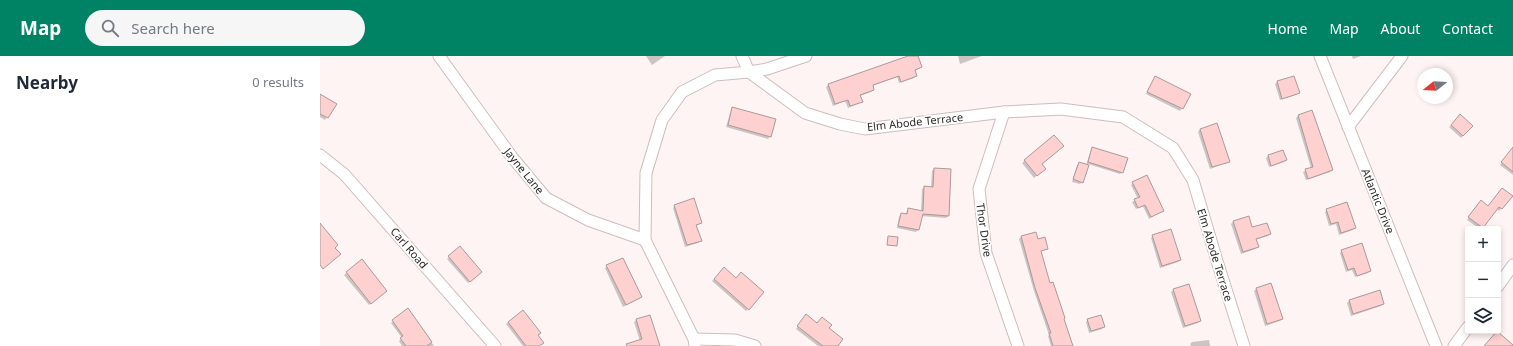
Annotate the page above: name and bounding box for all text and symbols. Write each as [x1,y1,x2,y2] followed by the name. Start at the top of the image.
[85,10,365,46] search box
[20,15,61,41] text: Map
[99,17,121,39] icon: search
[131,18,215,38] text: Search here
[1268,19,1307,38] text: Home
[1329,19,1359,38] text: Map
[1381,19,1420,38] text: About
[1442,19,1493,38] text: Contact
[1417,68,1453,104] north arrow
[16,71,78,94] text: Nearby
[252,73,304,91] text: 0 results
[866,109,964,134] street label: Elm Abode Terrace
[500,144,548,197] street label: Jayne Lane
[1359,166,1398,236] street label: Atlantic Drive
[973,202,996,258] street label: Thor Drive
[1194,207,1237,303] street label: Elm Abode Terrace
[387,224,431,271] street label: Carl Road
[1465,226,1501,334] map controls
[1465,226,1501,262] button: +
[1465,262,1501,298] button: −
[1465,298,1501,334] button: layers

